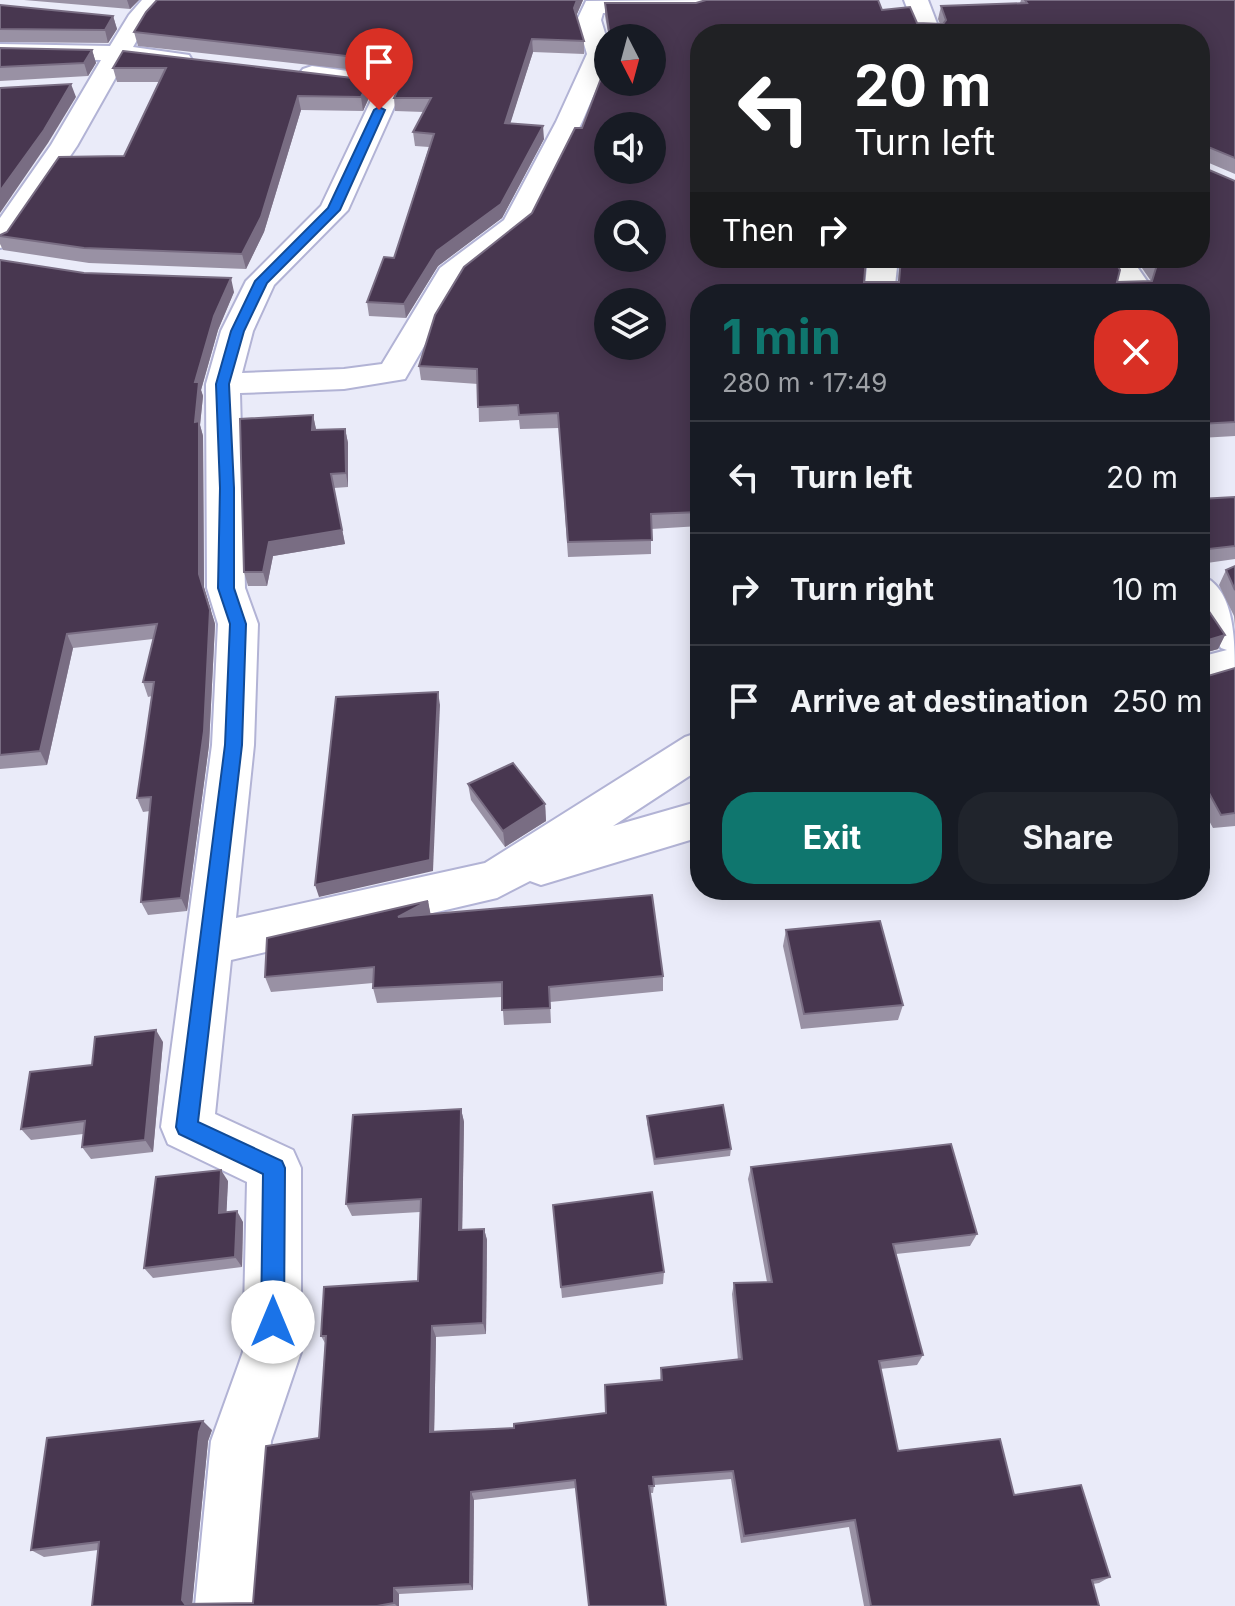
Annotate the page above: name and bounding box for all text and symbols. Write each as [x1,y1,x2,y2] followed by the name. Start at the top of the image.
[594,24,666,96] north arrow
[594,24,666,360] map controls
[345,28,413,110] pin
[357,40,401,84] icon: arrive
[854,52,991,120] text: 20 m
[722,56,826,160] icon: left
[594,112,666,184] button: sound
[854,120,995,164] text: Turn left
[594,200,666,272] button: search
[810,208,854,252] icon: right
[722,212,794,248] text: Then
[594,288,666,360] button: layers
[722,307,841,366] text: 1 min
[1094,310,1178,394] button: close
[722,367,887,398] text: 280 m · 17:49
[722,455,766,499] icon: left
[790,459,912,495] text: Turn left
[1106,459,1178,495] text: 20 m
[722,567,766,611] icon: right
[790,571,934,607] text: Turn right
[1112,571,1178,607] text: 10 m
[722,679,766,723] icon: arrive
[790,683,1088,719] text: Arrive at destination
[1112,683,1203,719] text: 250 m
[722,792,942,884] button: Exit
[958,792,1178,884] button: Share
[231,1280,315,1364] position arrow

